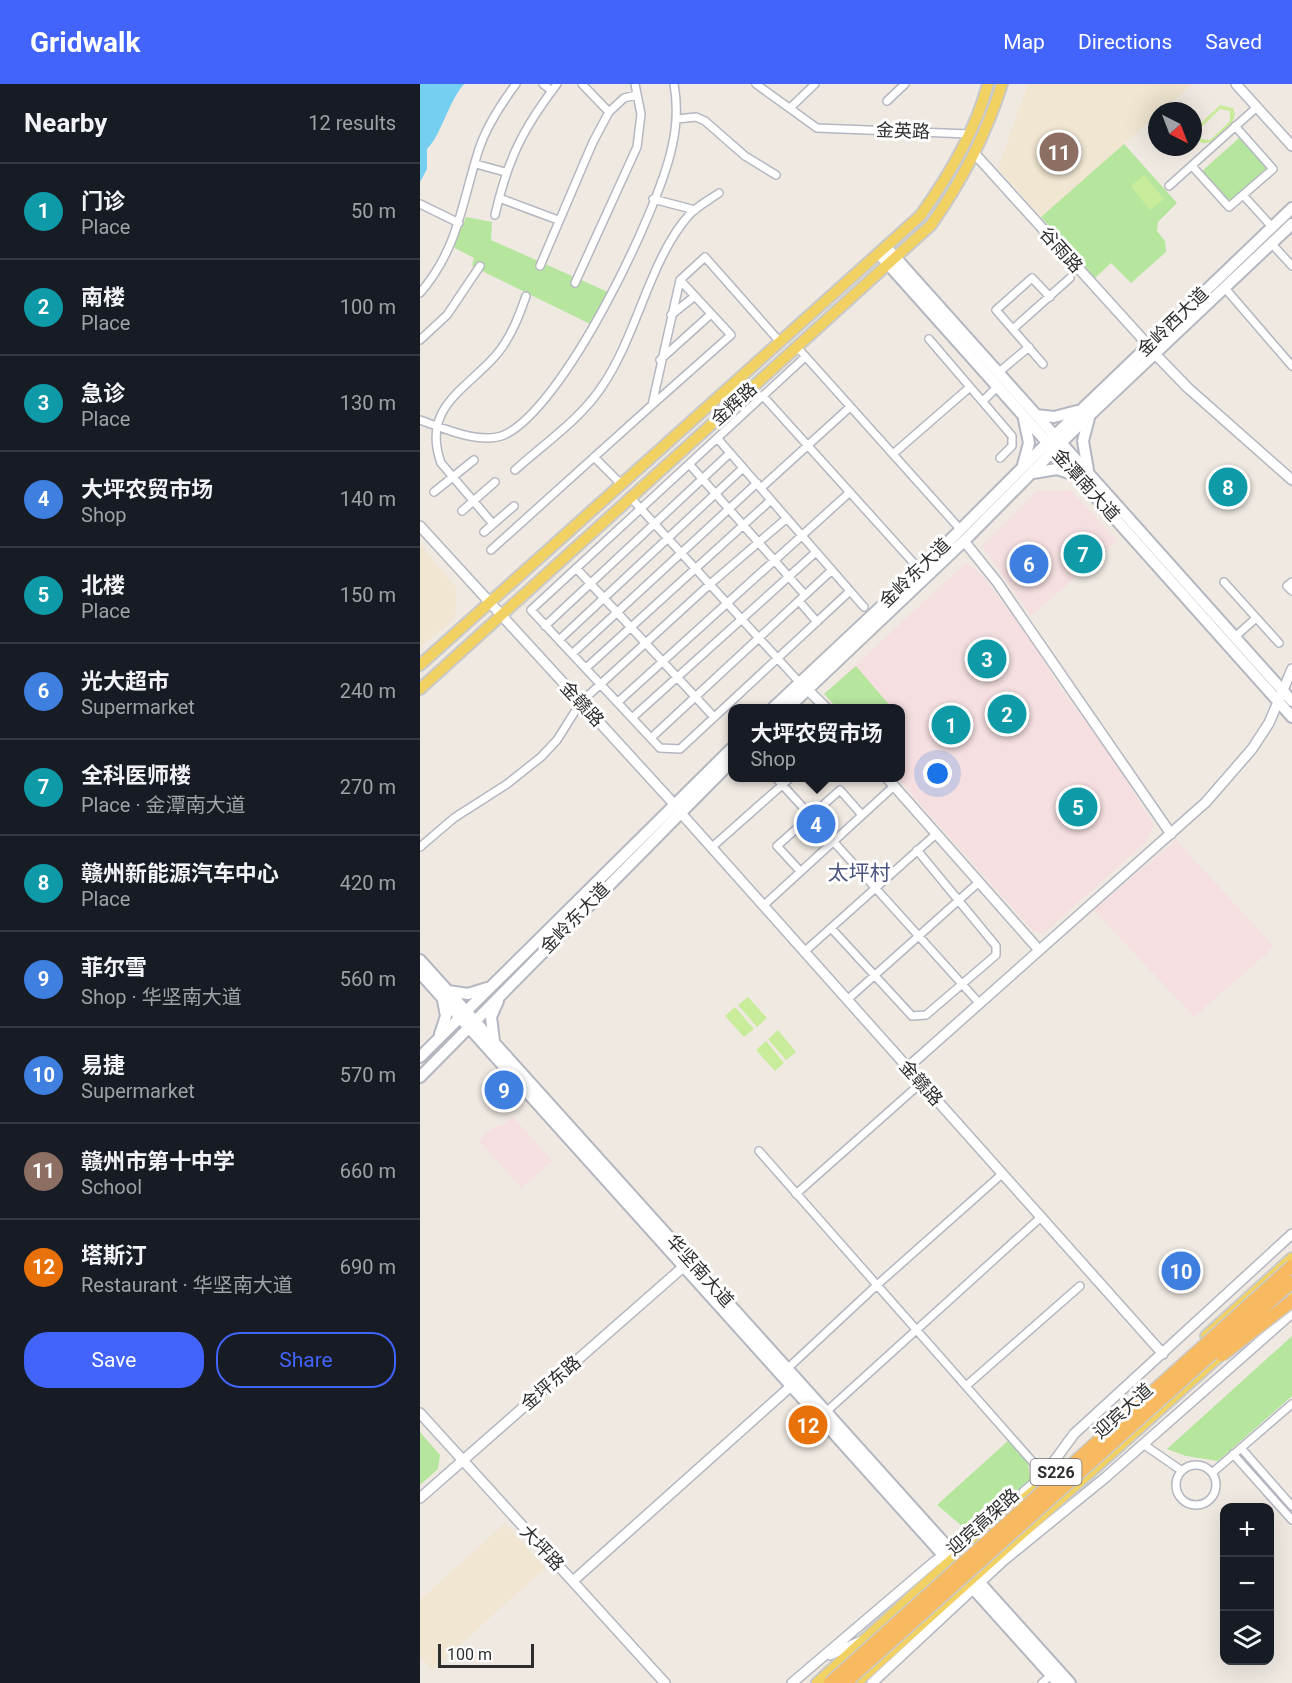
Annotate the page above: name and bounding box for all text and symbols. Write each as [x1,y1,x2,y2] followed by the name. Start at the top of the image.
[30,26,140,59] text: Gridwalk
[1003,30,1045,54] text: Map
[1078,30,1172,54] text: Directions
[1205,30,1262,54] text: Saved
[1148,102,1202,156] north arrow
[24,108,107,138] text: Nearby
[308,111,396,135] text: 12 results
[876,119,930,142] street label: 金英路
[1040,130,1078,174] pin: 11
[81,189,125,214] text: 门诊
[38,199,49,223] text: 1
[351,199,396,223] text: 50 m
[81,215,130,239] text: Place
[1036,223,1087,277] street label: 谷雨路
[1133,283,1212,360] street label: 金岭西大道
[81,285,125,310] text: 南楼
[38,295,49,319] text: 2
[340,295,396,319] text: 100 m
[81,311,130,335] text: Place
[707,378,761,429] street label: 金辉路
[81,381,125,406] text: 急诊
[38,391,49,415] text: 3
[340,391,396,415] text: 130 m
[81,407,130,431] text: Place
[1048,444,1124,525] street label: 金潭南大道
[1208,464,1248,510] pin: 8
[81,477,213,502] text: 大坪农贸市场
[38,487,49,511] text: 4
[340,487,396,511] text: 140 m
[81,503,127,527] text: Shop
[1064,532,1102,576] pin: 7
[875,534,954,611] street label: 金岭东大道
[1010,542,1048,586] pin: 6
[81,573,125,598] text: 北楼
[38,583,49,607] text: 5
[340,583,396,607] text: 150 m
[81,599,130,623] text: Place
[968,636,1006,682] pin: 3
[81,669,169,694] text: 光大超市
[556,677,608,731] street label: 金赣路
[38,679,49,703] text: 6
[340,679,396,703] text: 240 m
[988,692,1026,736] pin: 2
[81,695,195,719] text: Supermarket
[932,702,970,748] pin: 1
[728,704,905,782] popup
[750,721,883,746] text: 大坪农贸市场
[750,747,796,771] text: Shop
[923,759,952,788] your location
[81,763,191,788] text: 全科医师楼
[38,775,49,799] text: 7
[340,775,396,799] text: 270 m
[1058,784,1098,830] pin: 5
[81,793,246,817] text: Place · 金潭南大道
[796,802,836,846] pin: 4
[81,861,279,886] text: 赣州新能源汽车中心
[828,861,891,885] district label: 太坪村
[38,871,49,895] text: 8
[340,871,396,895] text: 420 m
[536,878,613,957] street label: 金岭东大道
[81,887,130,911] text: Place
[81,955,147,980] text: 菲尔雪
[38,967,49,991] text: 9
[340,967,396,991] text: 560 m
[81,985,242,1009] text: Shop · 华坚南大道
[81,1053,125,1078] text: 易捷
[896,1056,947,1110] street label: 金赣路
[32,1063,55,1087] text: 10
[340,1063,396,1087] text: 570 m
[484,1068,524,1112] pin: 9
[81,1079,195,1103] text: Supermarket
[81,1149,235,1174] text: 赣州市第十中学
[32,1159,55,1183] text: 11
[340,1159,396,1183] text: 660 m
[81,1175,142,1199] text: School
[662,1230,738,1311] street label: 华坚南大道
[81,1243,147,1268] text: 塔斯汀
[1162,1248,1200,1294] pin: 10
[32,1255,55,1279] text: 12
[340,1255,396,1279] text: 690 m
[81,1273,293,1297] text: Restaurant · 华坚南大道
[24,1332,204,1388] button: Save
[216,1332,396,1388] button: Share
[517,1351,585,1414] street label: 金坪东路
[1089,1379,1156,1443] street label: 迎宾大道
[788,1402,828,1448] pin: 12
[1030,1459,1082,1485] road number: S226
[942,1484,1023,1560] street label: 迎宾高架路
[1220,1503,1274,1665] map controls
[1220,1503,1274,1557] button: +
[516,1521,568,1575] street label: 大坪路
[1220,1557,1274,1611] button: −
[1220,1611,1274,1665] button: layers
[438,1641,534,1668] scale bar
[447,1645,492,1664] text: 100 m

